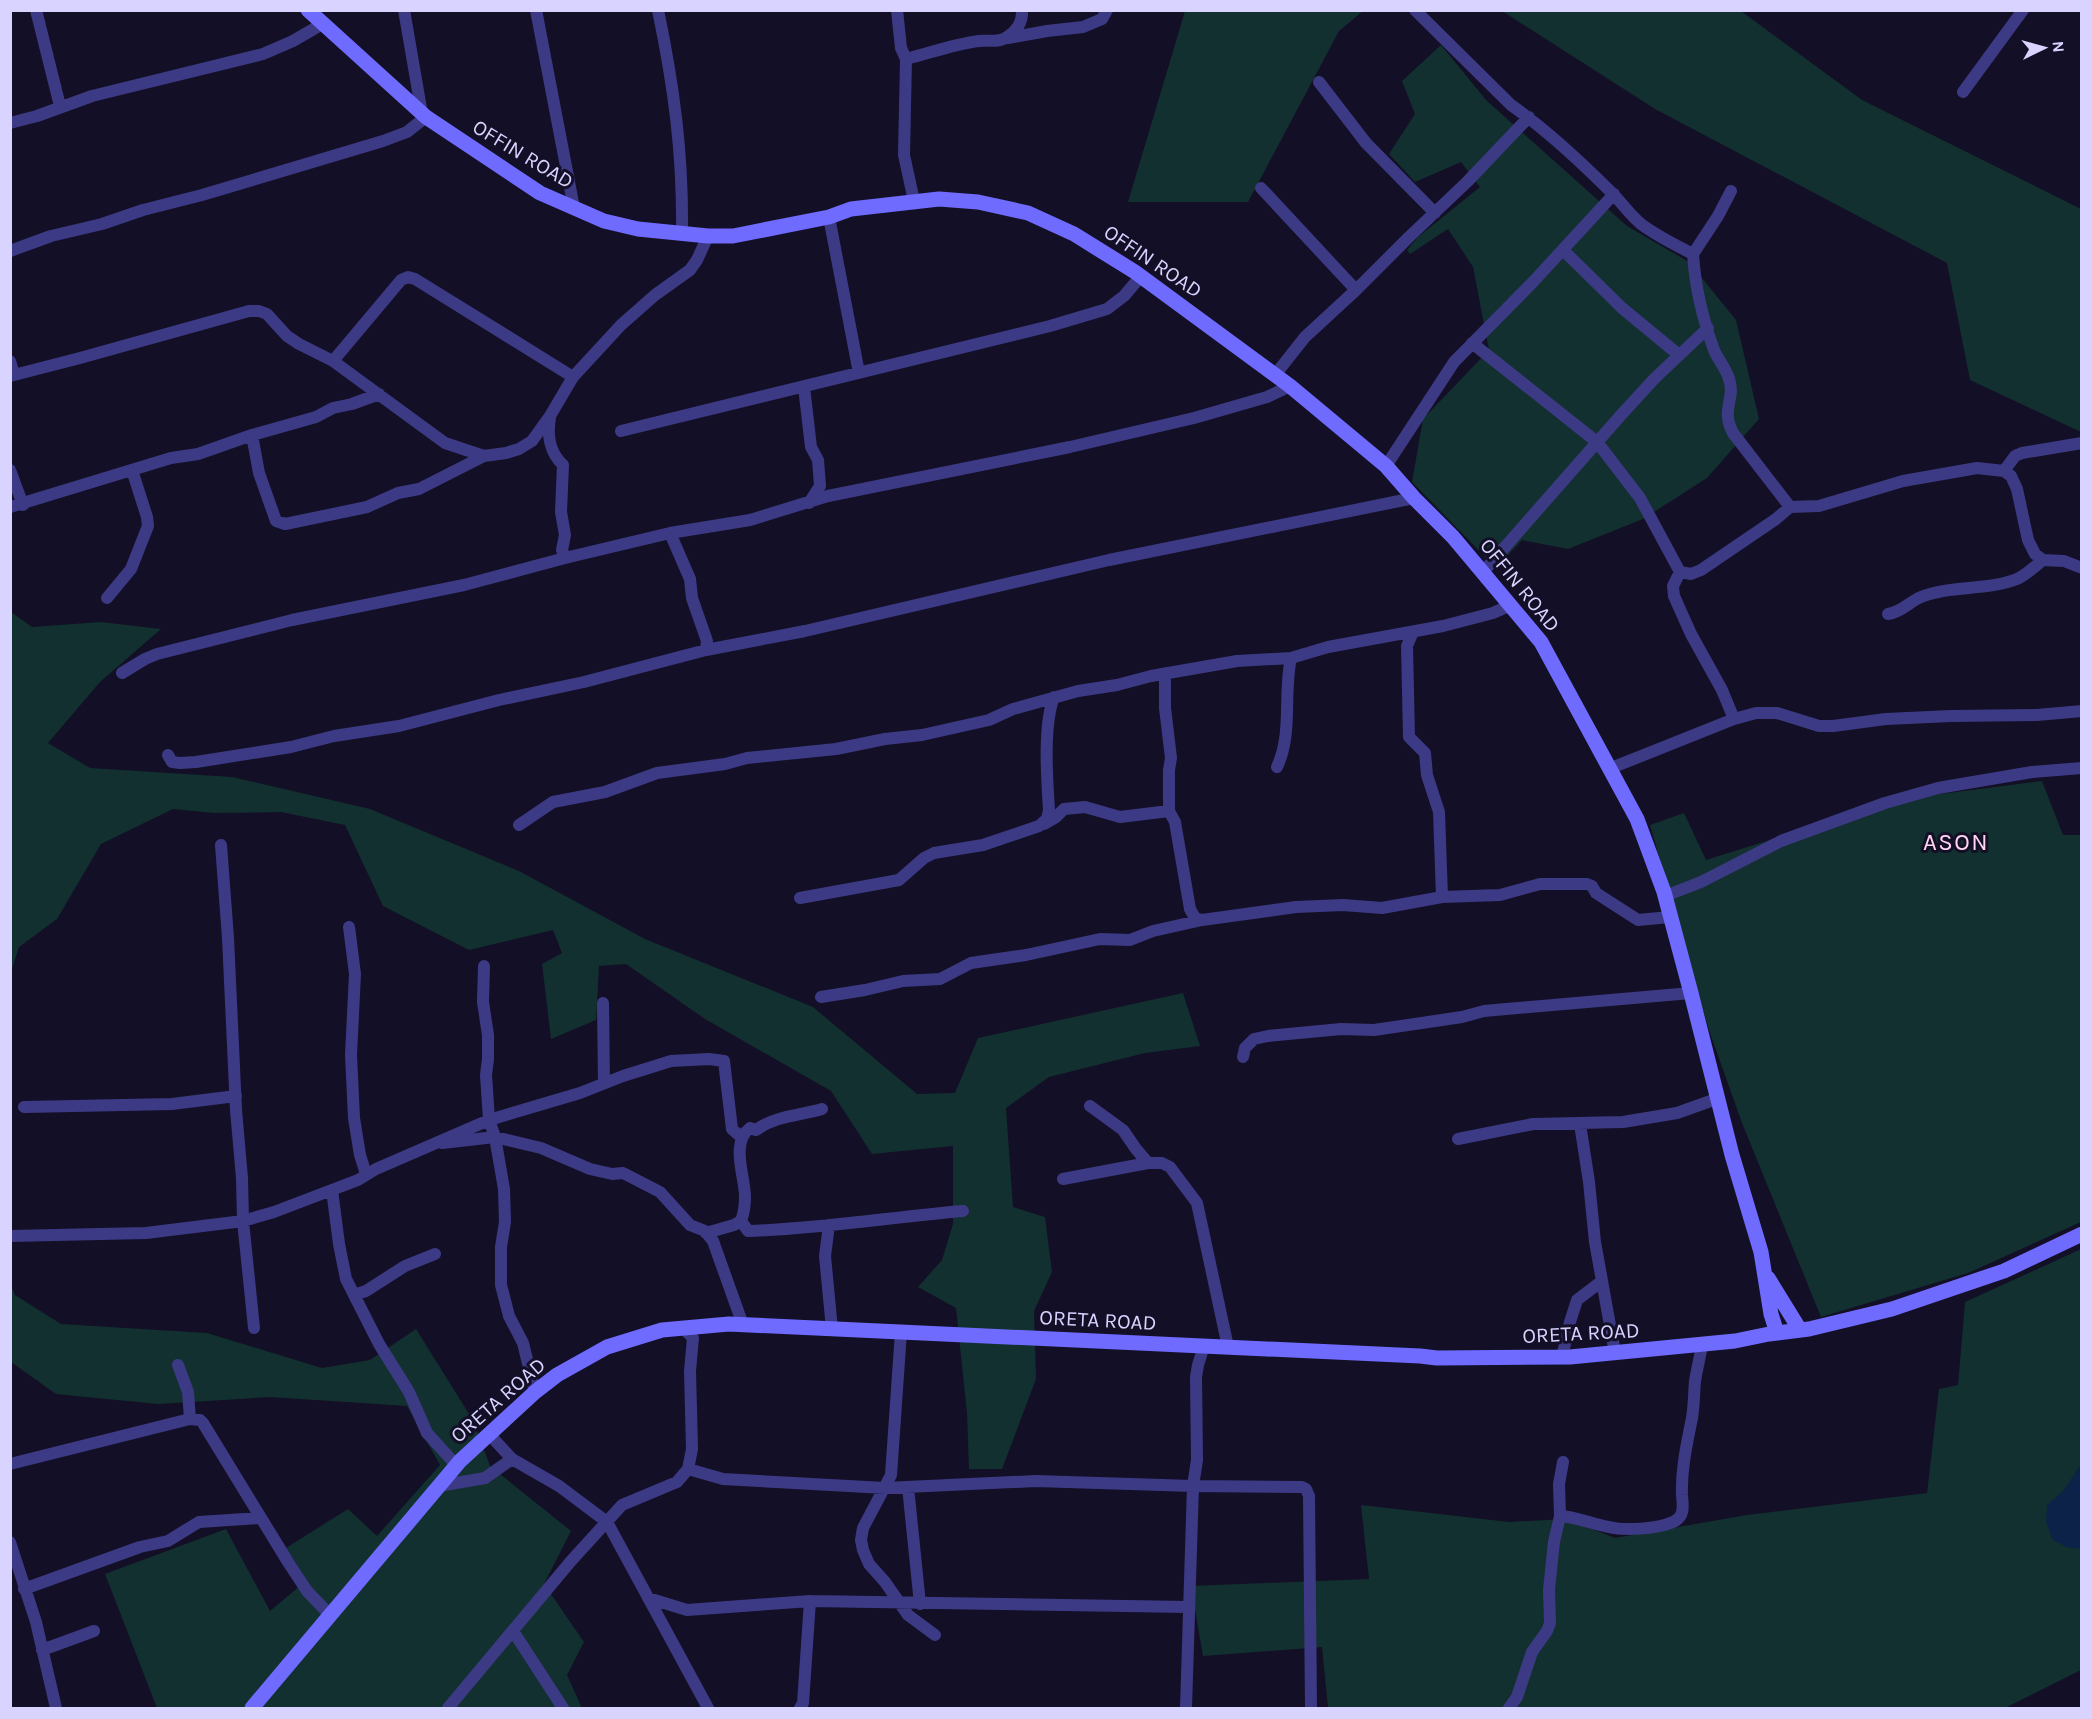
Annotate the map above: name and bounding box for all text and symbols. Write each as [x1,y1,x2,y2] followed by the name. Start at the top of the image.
[2014,18,2074,78] north arrow
[2048,40,2068,53] text: N
[468,115,578,193] street label: OFFIN ROAD
[1099,219,1207,303] street label: OFFIN ROAD
[1475,533,1565,637] street label: OFFIN ROAD
[1923,828,1989,856] district label: ASON
[1039,1305,1157,1335] street label: ORETA ROAD
[1522,1318,1640,1348] street label: ORETA ROAD
[446,1352,550,1448] street label: ORETA ROAD

